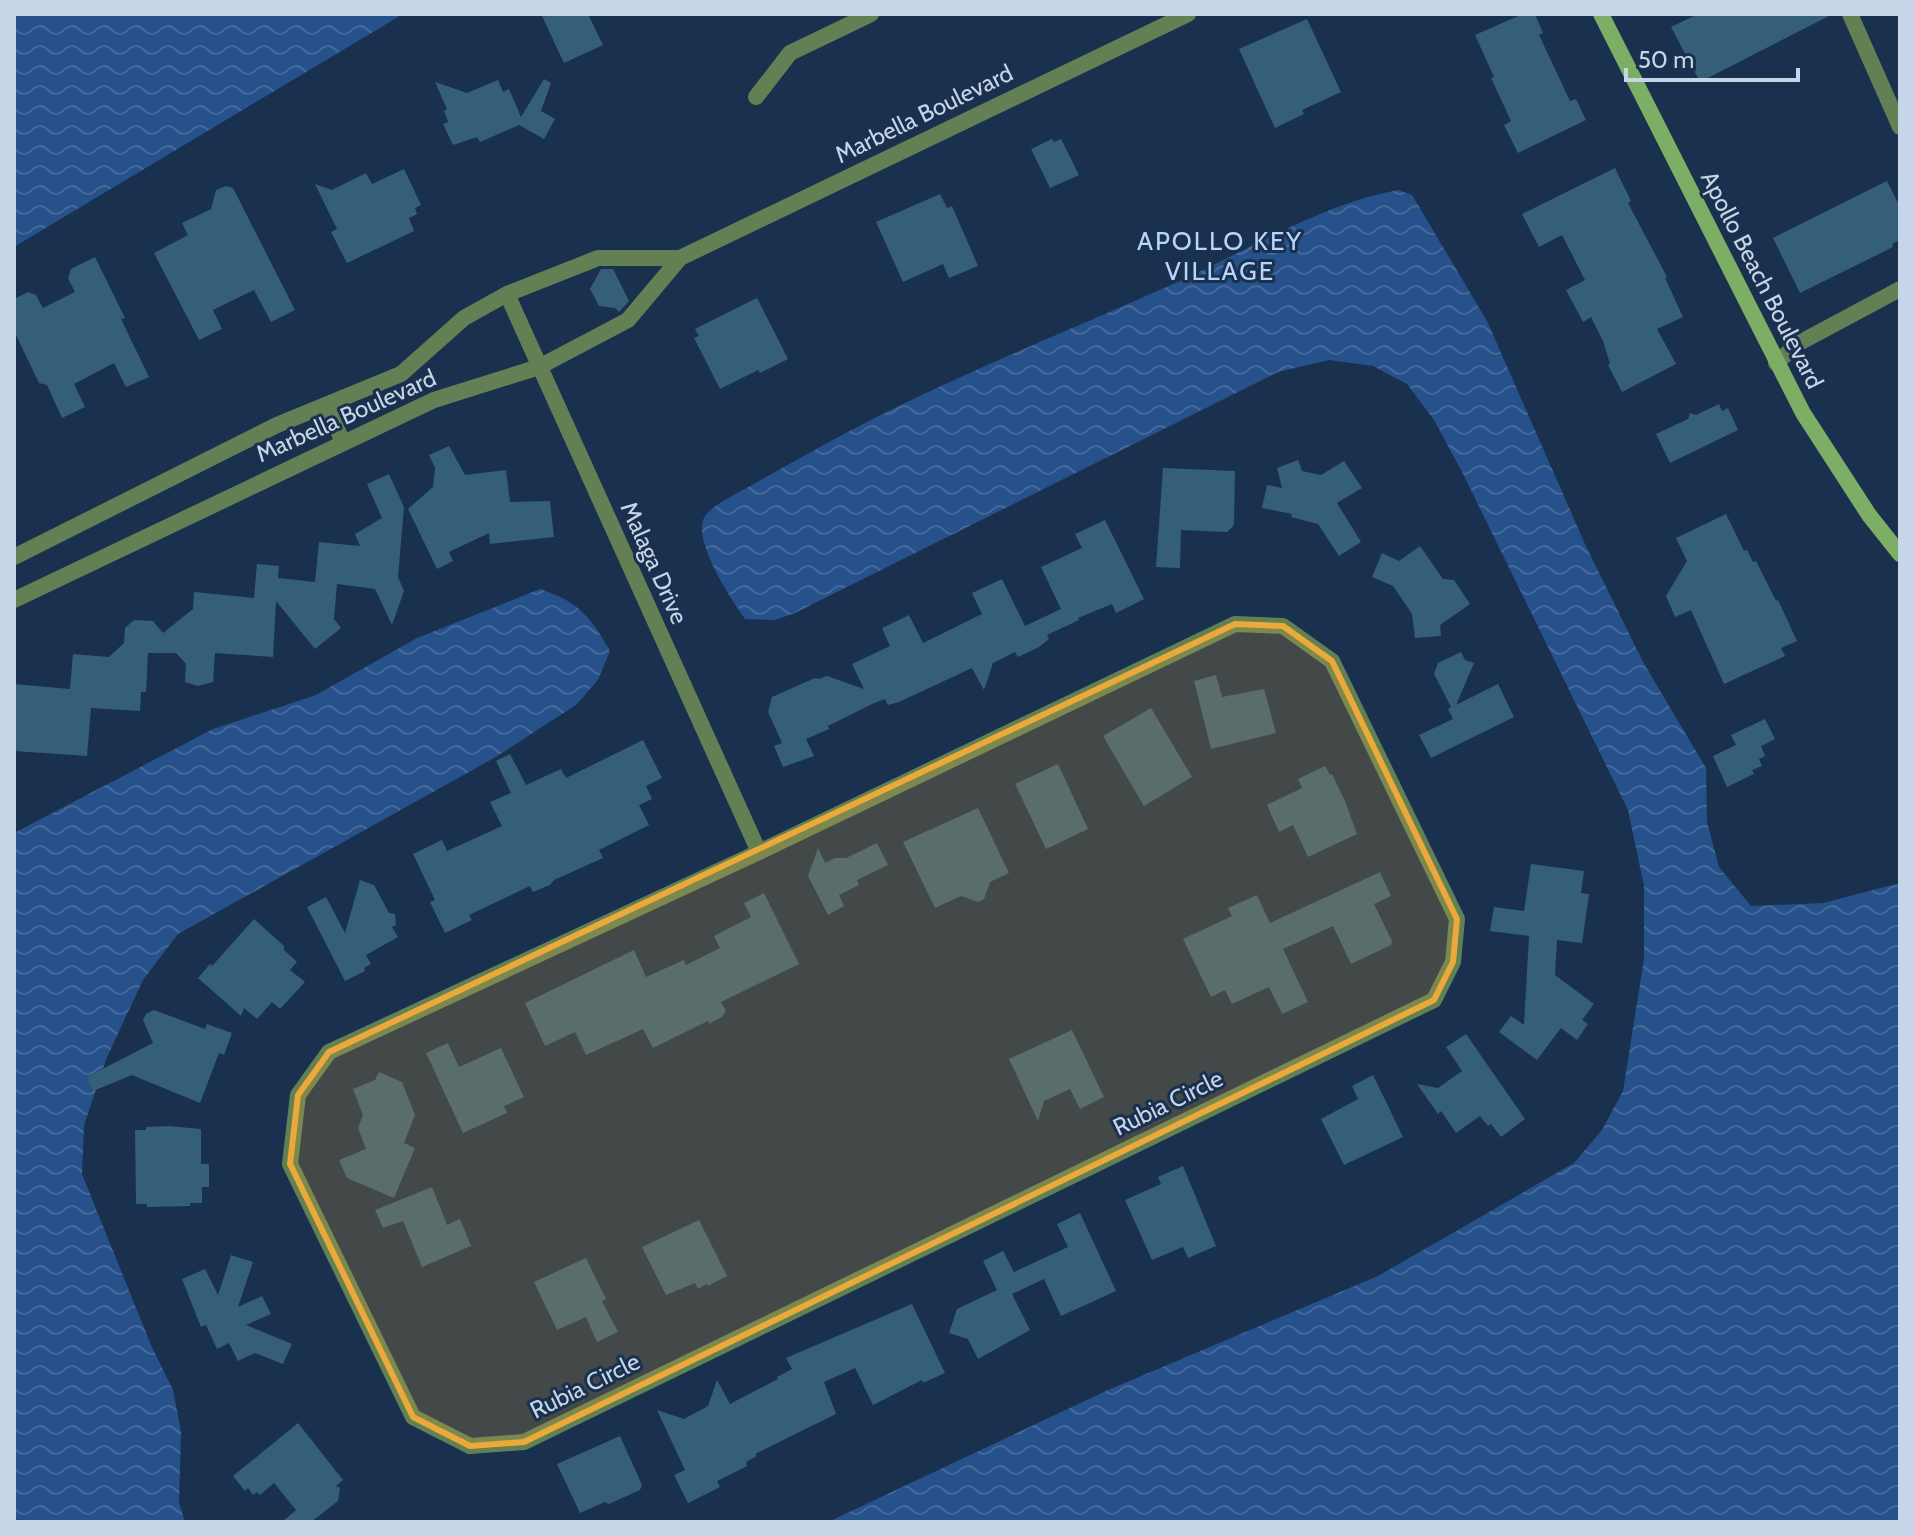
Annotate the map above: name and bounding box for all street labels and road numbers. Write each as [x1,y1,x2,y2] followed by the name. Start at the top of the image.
[830,58,1017,169] street label: Marbella Boulevard
[1695,166,1830,393] street label: Apollo Beach Boulevard
[251,363,440,468] street label: Marbella Boulevard
[615,497,694,628] street label: Malaga Drive
[1108,1063,1227,1142] street label: Rubia Circle
[525,1346,644,1425] street label: Rubia Circle

